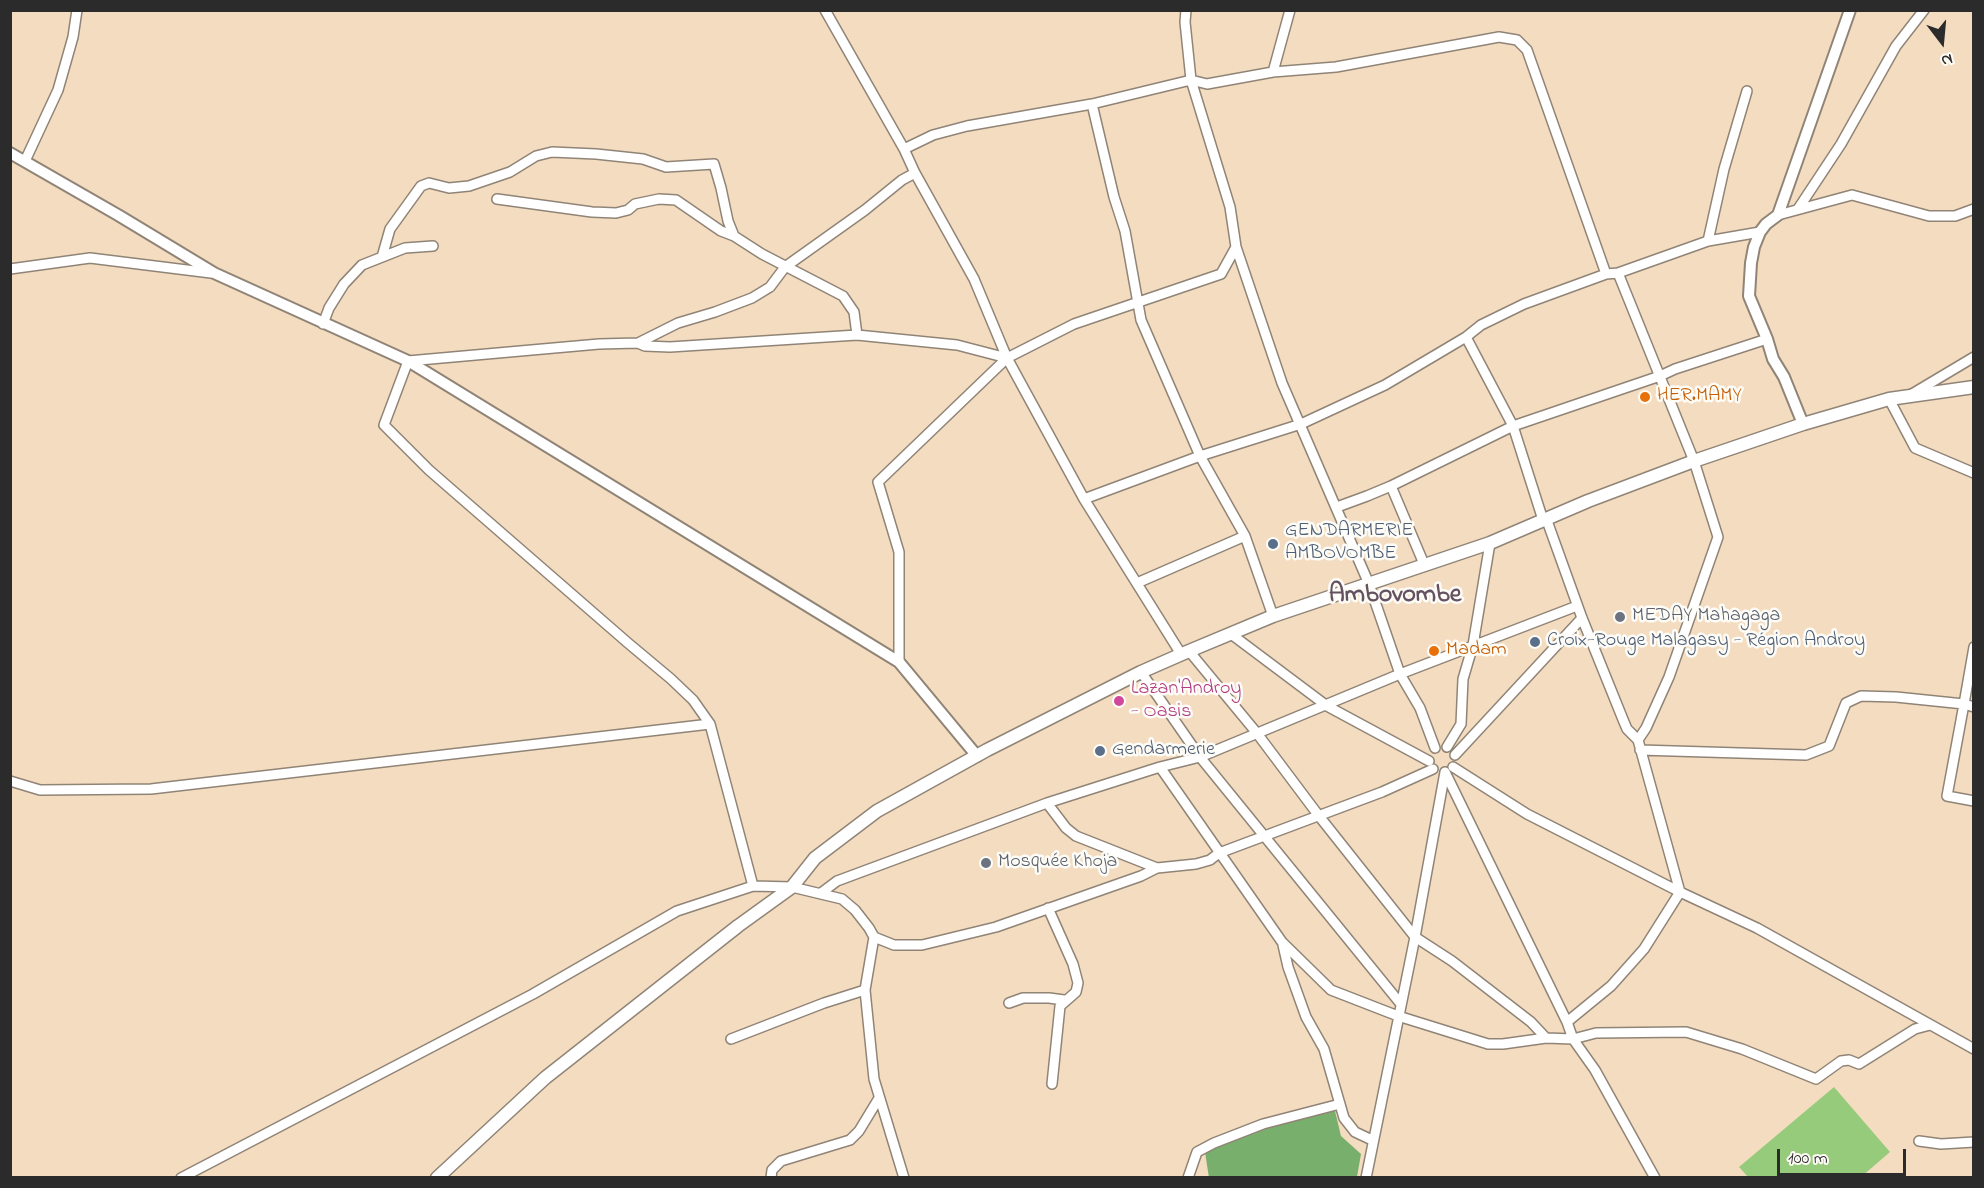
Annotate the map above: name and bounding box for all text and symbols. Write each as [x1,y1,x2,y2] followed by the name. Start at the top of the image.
[1912,12,1972,72] north arrow
[1938,46,1955,72] text: N
[1657,385,1742,409] place label: HER.MAMY
[1638,390,1652,404] marker: HER.MAMY
[1285,520,1413,567] place label: GENDARMERIE AMBOVOMBE
[1266,537,1280,551] marker: GENDARMERIE AMBOVOMBE
[1329,581,1461,613] district label: Ambovombe
[1632,605,1780,629] place label: MEDAY Mahagaga
[1613,610,1627,624] marker: MEDAY Mahagaga
[1547,630,1865,654] place label: Croix-Rouge Malagasy - Région Androy
[1528,635,1542,649] marker: Croix-Rouge Malagasy - Région Androy
[1446,639,1506,663] place label: Madam
[1427,644,1441,658] marker: Madam
[1131,678,1241,725] place label: Lazan'Androy - Oasis
[1112,694,1126,708] marker: Lazan'Androy - Oasis
[1112,739,1215,763] place label: Gendarmerie
[1093,744,1107,758] marker: Gendarmerie
[998,851,1117,875] place label: Mosquée Khoja
[979,856,993,870] marker: Mosquée Khoja
[1780,1137,1909,1175] scale bar
[1788,1146,1828,1172] text: 100 m

